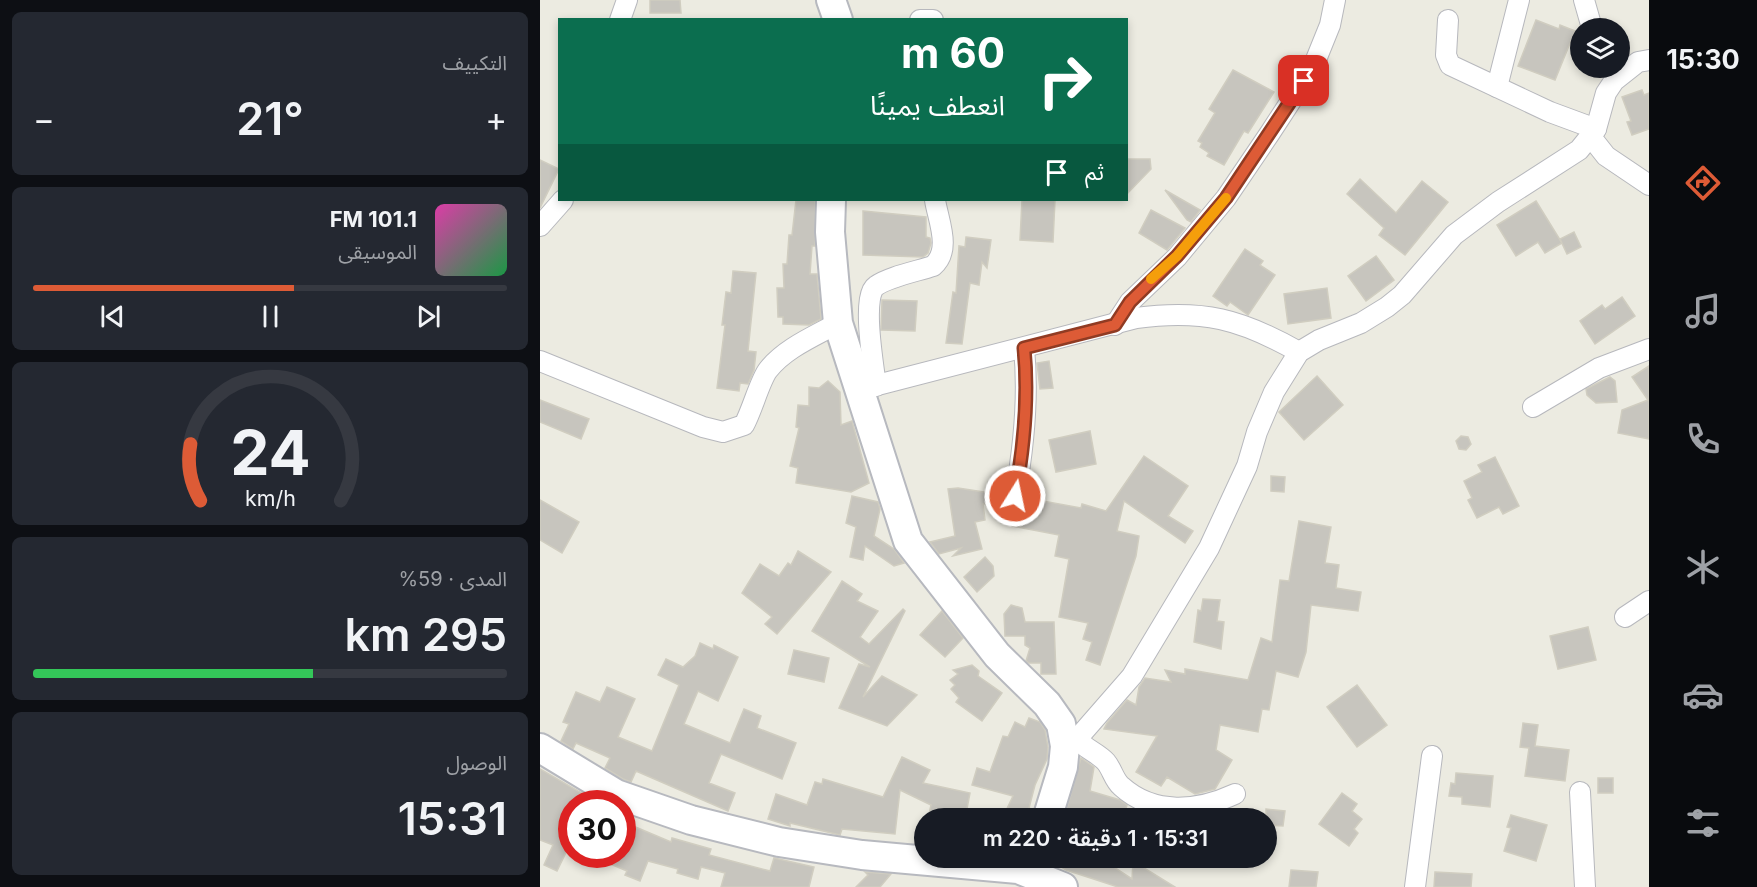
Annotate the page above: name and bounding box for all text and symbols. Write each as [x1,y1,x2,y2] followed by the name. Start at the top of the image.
[1570,18,1630,78] map controls
[1570,18,1630,78] button: layers
[901,27,1005,78] text: 60 m
[1026,42,1104,120] icon: right
[1666,43,1740,76] text: 15:30
[443,51,507,75] text: التكييف
[1278,55,1329,106] pin
[1287,64,1320,97] icon: arrive
[870,89,1005,122] text: انعطف يمينًا
[236,91,304,146] text: 21°
[33,99,55,139] text: −
[485,99,507,139] text: +
[1040,156,1073,189] icon: arrive
[1085,159,1104,185] text: ثم
[1682,162,1724,204] icon: directions
[330,206,417,232] text: 101.1 FM
[338,240,417,264] text: الموسيقى
[1682,290,1724,332] icon: music
[96,300,129,333] icon: previous
[254,300,287,333] icon: pause
[412,300,445,333] icon: next
[230,415,310,490] text: 24
[1682,418,1724,460] icon: phone
[983,464,1047,528] position arrow
[245,485,295,511] text: km/h
[1682,546,1724,588] icon: climate
[398,567,507,591] text: المدى · 59%
[344,607,507,662] text: 295 km
[1682,674,1724,716] icon: car
[446,751,507,775] text: الوصول
[558,790,636,868] speed limit sign: 30
[398,791,507,846] text: 15:31
[1682,802,1724,844] icon: filters
[983,825,1208,851] text: 15:31 · 1 دقيقة · 220 m

